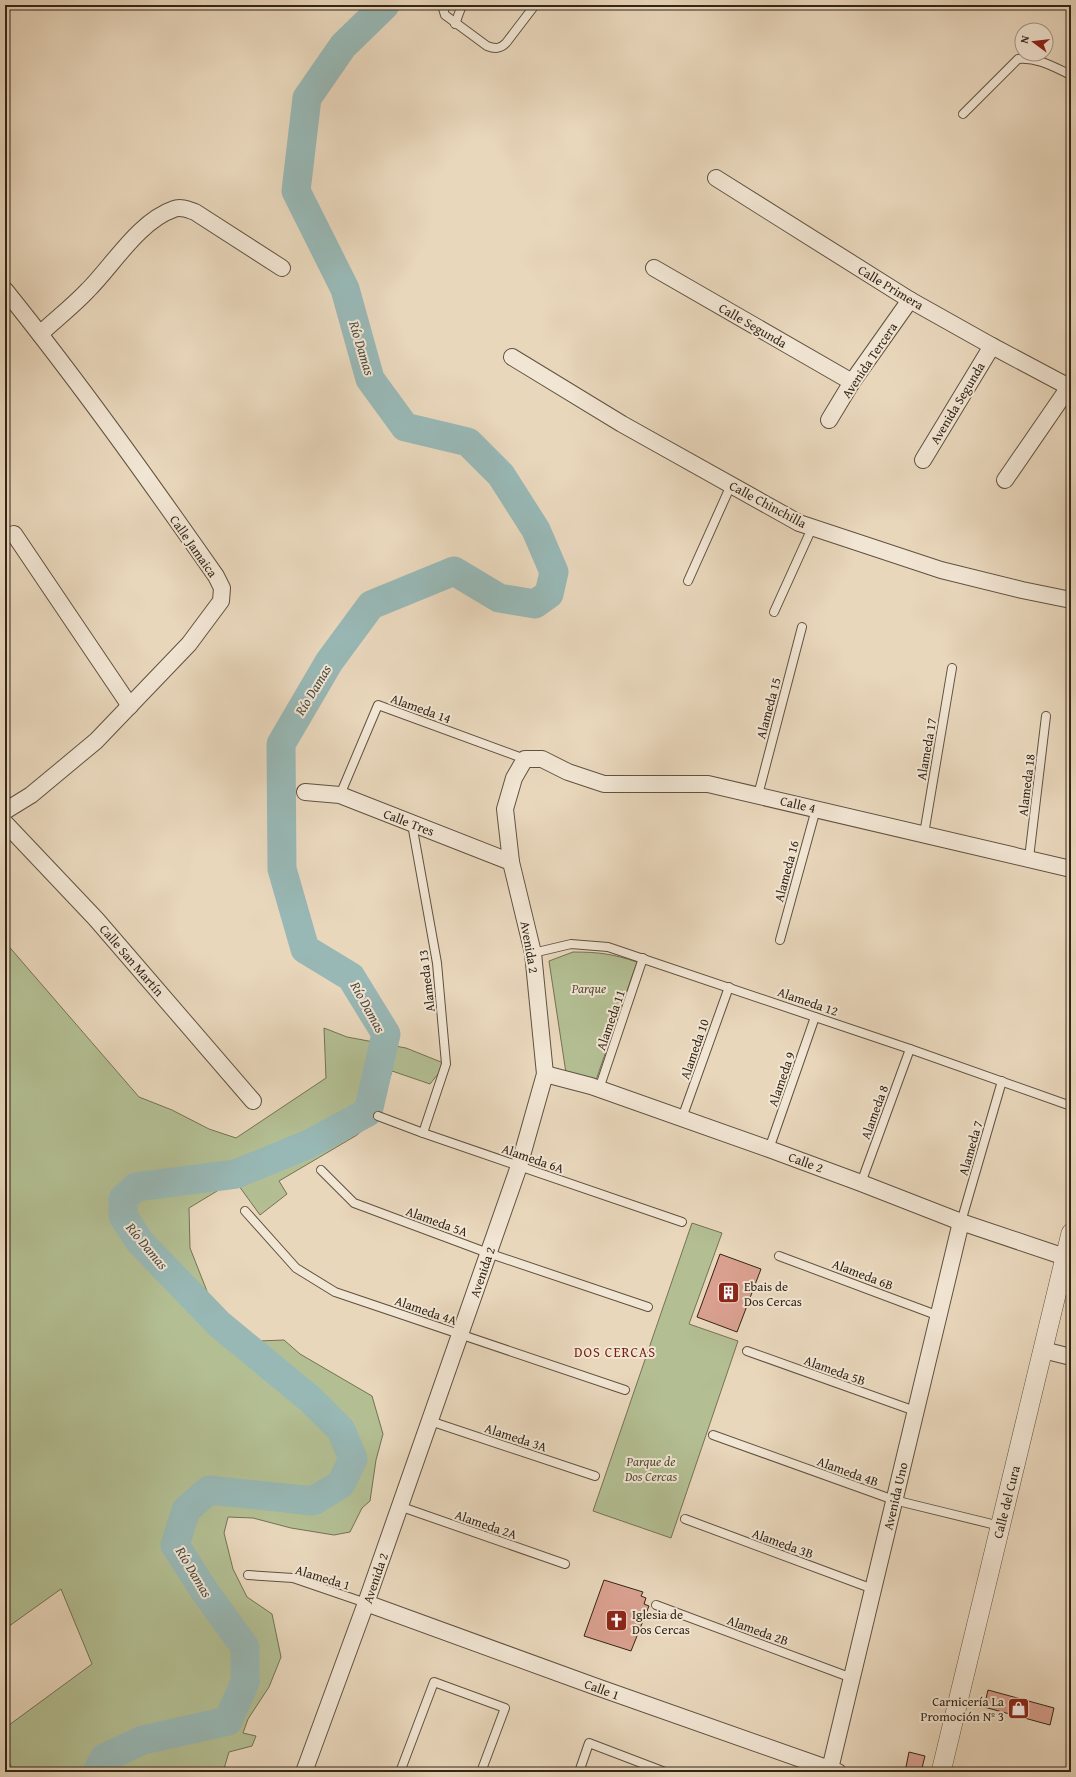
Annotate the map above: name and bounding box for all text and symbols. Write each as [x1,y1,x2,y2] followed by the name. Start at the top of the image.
[1014,22,1054,62] north arrow
[1016,33,1033,45] text: N
[854,260,928,315] street label: Calle Primera
[715,298,791,353] street label: Calle Segunda
[344,317,380,378] water label: Río Damas
[837,318,902,402] street label: Avenida Tercera
[925,358,990,448] street label: Avenida Segunda
[726,476,810,533] street label: Calle Chinchilla
[165,511,223,582] street label: Calle Jamaica
[289,661,336,720] water label: Río Damas
[751,675,786,741] street label: Alameda 15
[388,689,454,728] street label: Alameda 14
[912,716,941,782] street label: Alameda 17
[1013,753,1040,817] street label: Alameda 18
[778,791,817,818] street label: Calle 4
[381,804,437,841] street label: Calle Tres
[769,838,804,904] street label: Alameda 16
[95,920,169,1001] street label: Calle San Martín
[516,920,543,975] street label: Avenida 2
[413,949,440,1013] street label: Alameda 13
[345,977,390,1036] water label: Río Damas
[571,979,606,998] park label: Parque
[775,982,841,1021] street label: Alameda 12
[591,987,630,1053] street label: Alameda 11
[675,1016,714,1082] street label: Alameda 10
[763,1049,800,1109] street label: Alameda 9
[856,1082,893,1142] street label: Alameda 8
[954,1118,987,1178] street label: Alameda 7
[499,1139,567,1178] street label: Alameda 6A
[786,1147,826,1178] street label: Calle 2
[403,1202,470,1241] street label: Alameda 5A
[121,1217,173,1274] water label: Río Damas
[465,1244,500,1300] street label: Avenida 2
[830,1254,896,1295] street label: Alameda 6B
[744,1277,802,1311] place label: Ebais de Dos Cercas
[716,1280,742,1306] building icon: Ebais de Dos Cercas
[392,1291,460,1330] street label: Alameda 4A
[574,1342,656,1362] district label: DOS CERCAS
[802,1351,868,1390] street label: Alameda 5B
[482,1418,550,1457] street label: Alameda 3A
[624,1452,677,1486] park label: Parque de Dos Cercas
[815,1452,881,1491] street label: Alameda 4B
[878,1460,913,1532] street label: Avenida Uno
[988,1463,1025,1541] street label: Calle del Cura
[452,1505,520,1544] street label: Alameda 2A
[750,1524,816,1563] street label: Alameda 3B
[170,1542,217,1601] water label: Río Damas
[358,1550,393,1606] street label: Avenida 2
[293,1560,353,1595] street label: Alameda 1
[632,1605,690,1639] place label: Iglesia de Dos Cercas
[603,1608,629,1634] church icon: Iglesia de Dos Cercas
[725,1611,791,1650] street label: Alameda 2B
[582,1674,622,1705] street label: Calle 1
[920,1692,1005,1726] place label: Carnicería La Promoción Nº 3
[1006,1695,1032,1721] shop icon: Carnicería La Promoción Nº 3

